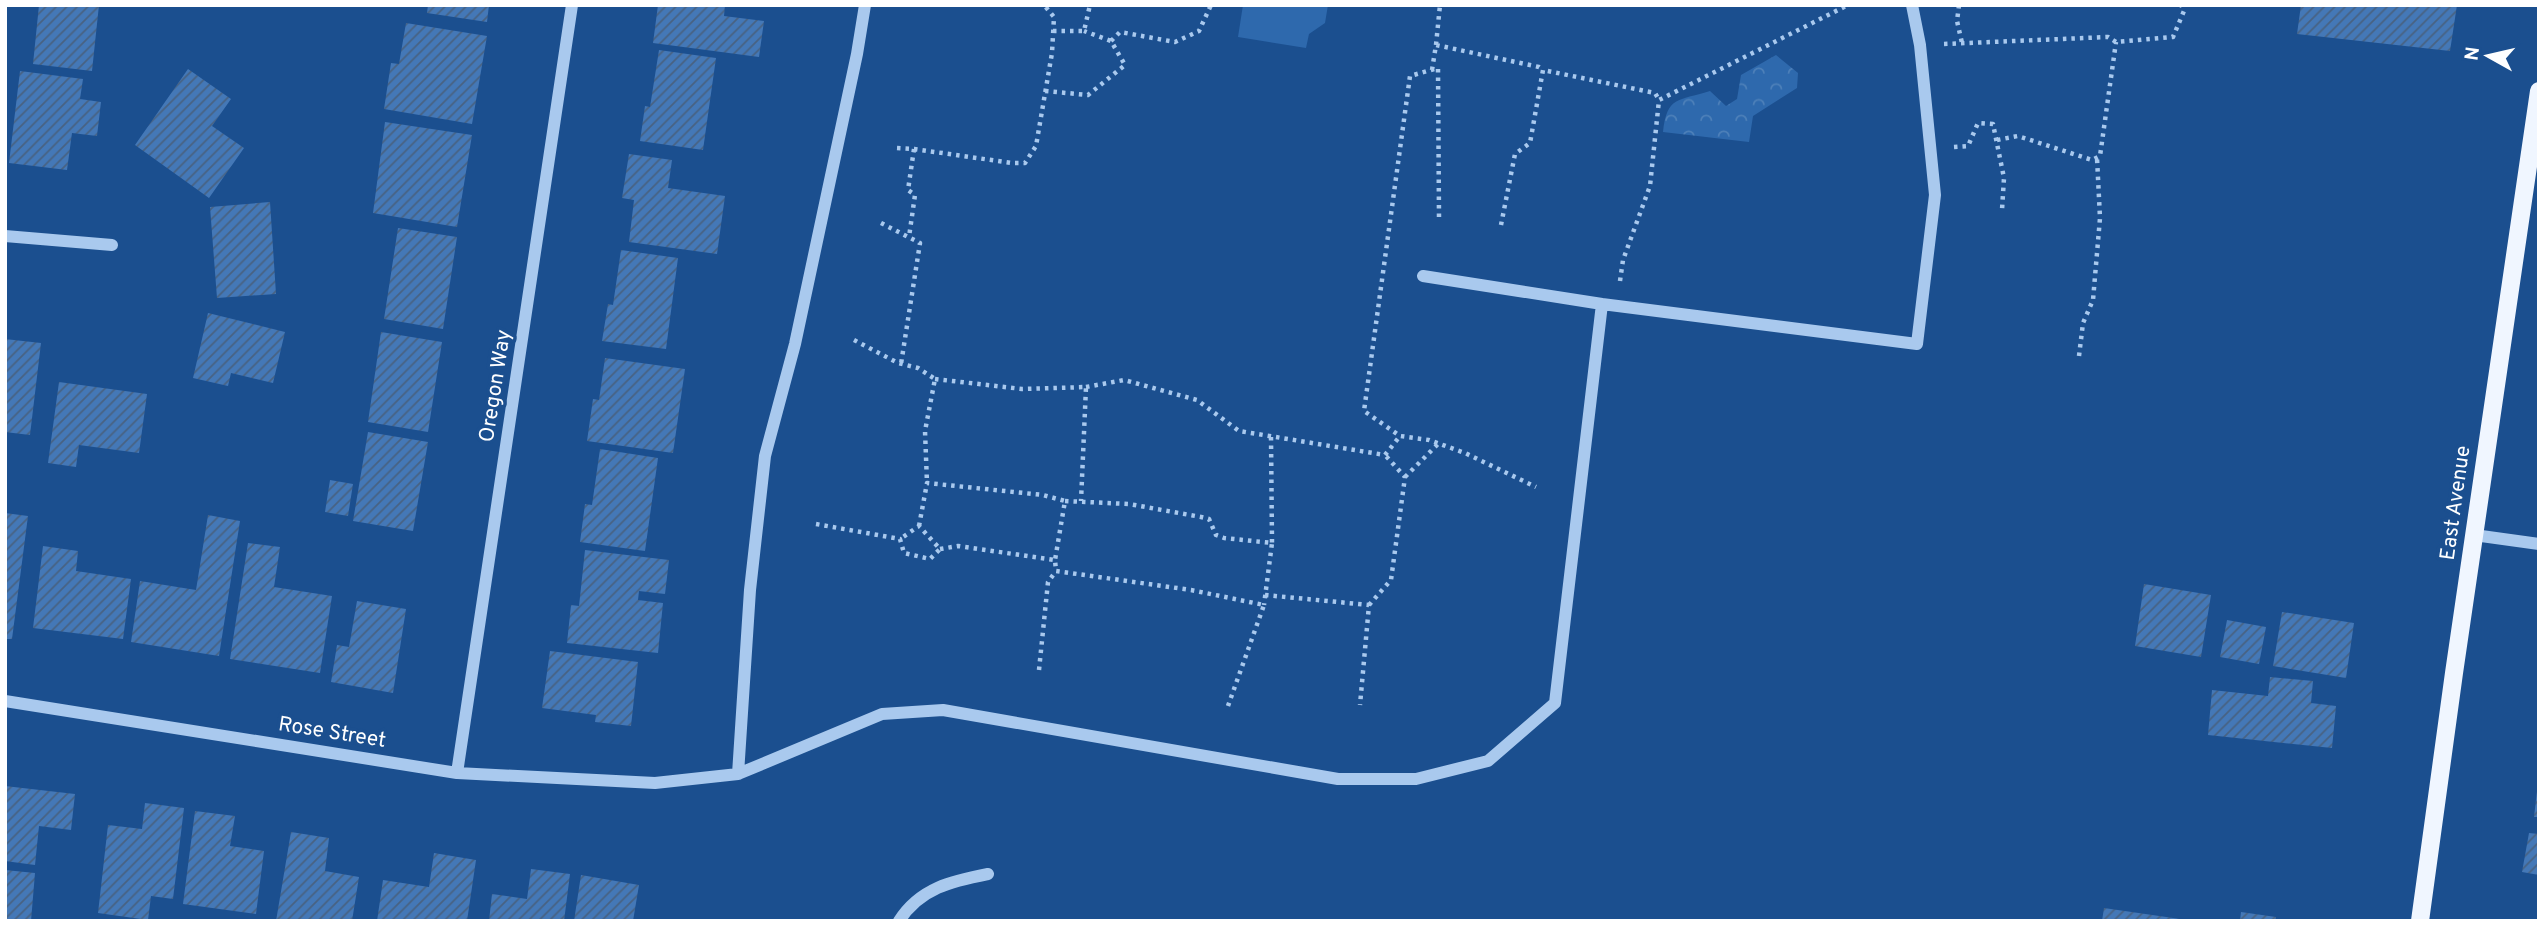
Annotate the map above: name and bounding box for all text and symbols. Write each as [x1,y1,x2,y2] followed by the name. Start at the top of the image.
[2453,21,2523,91] north arrow
[2460,45,2486,62] text: N
[474,328,518,444] street label: Oregon Way
[2435,444,2477,562] street label: East Avenue
[276,711,388,755] street label: Rose Street

